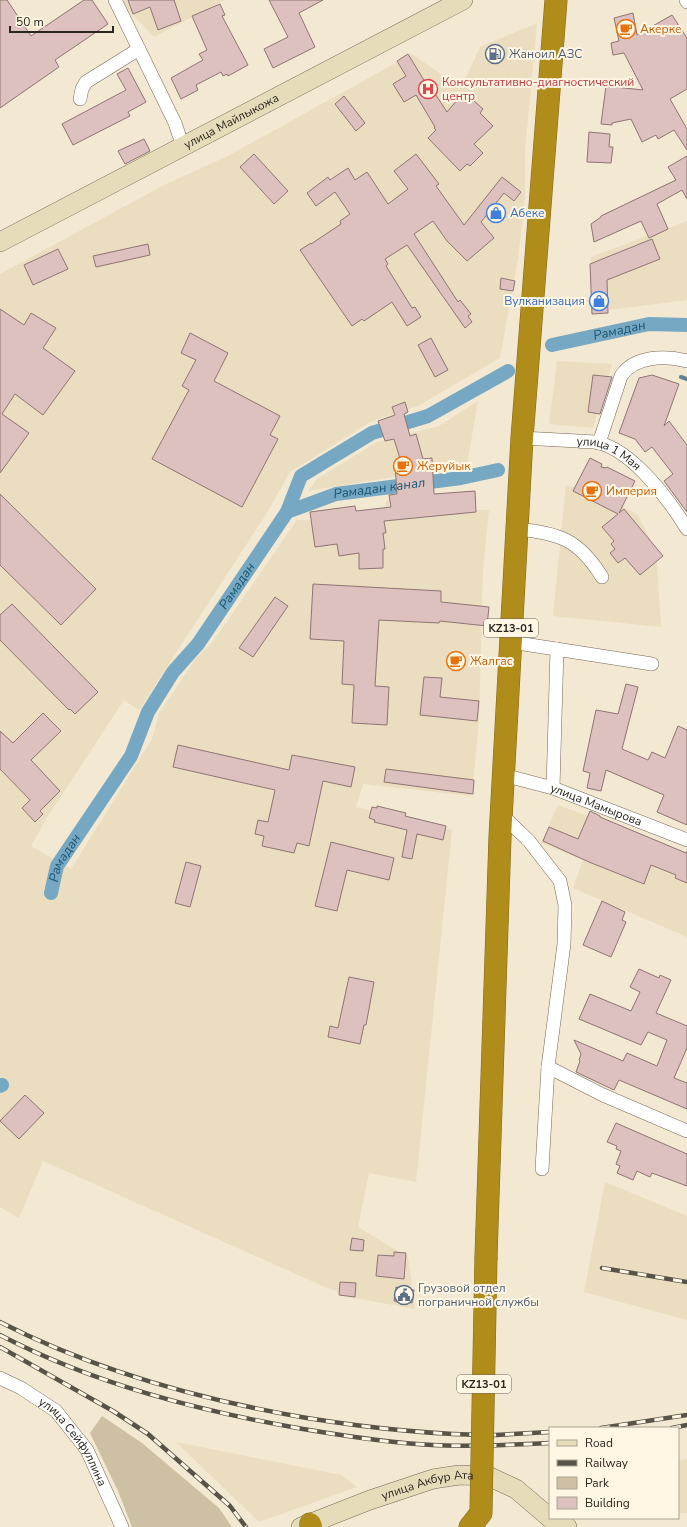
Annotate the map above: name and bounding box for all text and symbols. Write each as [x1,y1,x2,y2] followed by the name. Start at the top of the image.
[10,8,113,34] scale bar
[16,14,44,30] text: 50 m
[615,18,637,40] cafe icon: Акерке
[640,21,682,37] place label: Акерке
[484,43,506,65] fuel station icon: Жаноил АЗС
[509,46,582,62] place label: Жаноил АЗС
[442,74,634,104] place label: Консультативно-диагностический центр
[417,78,439,100] hospital icon: Консультативно-диагностический центр
[181,90,282,153] street label: улица Майлыкожа
[485,202,507,224] shop icon: Абеке
[510,205,545,221] place label: Абеке
[588,290,610,312] shop icon: Вулканизация
[504,293,585,309] place label: Вулканизация
[592,316,648,345] water label: Рамадан
[576,433,645,474] street label: улица 1 Мая
[392,455,414,477] cafe icon: Жеруйык
[417,458,471,474] place label: Жеруйык
[332,474,426,503] water label: Рамадан канал
[581,480,603,502] cafe icon: Империя
[606,483,657,499] place label: Империя
[215,559,260,613] water label: Рамадан
[484,619,538,637] road number: KZ13-01
[445,650,467,672] cafe icon: Жалгас
[470,653,513,669] place label: Жалгас
[548,780,644,830] street label: улица Мамырова
[45,830,85,884] water label: Рамадан
[418,1280,539,1310] place label: Грузовой отдел пограничной службы
[393,1284,415,1306] public building icon: Грузовой отдел пограничной службы
[457,1375,511,1393] road number: KZ13-01
[36,1394,110,1489] street label: улица Сейфуллина
[549,1427,679,1519] legend
[585,1435,613,1451] text: Road
[585,1455,629,1471] text: Railway
[379,1467,474,1504] street label: улица Акбур Ата
[585,1475,610,1491] text: Park
[585,1495,630,1511] text: Building

